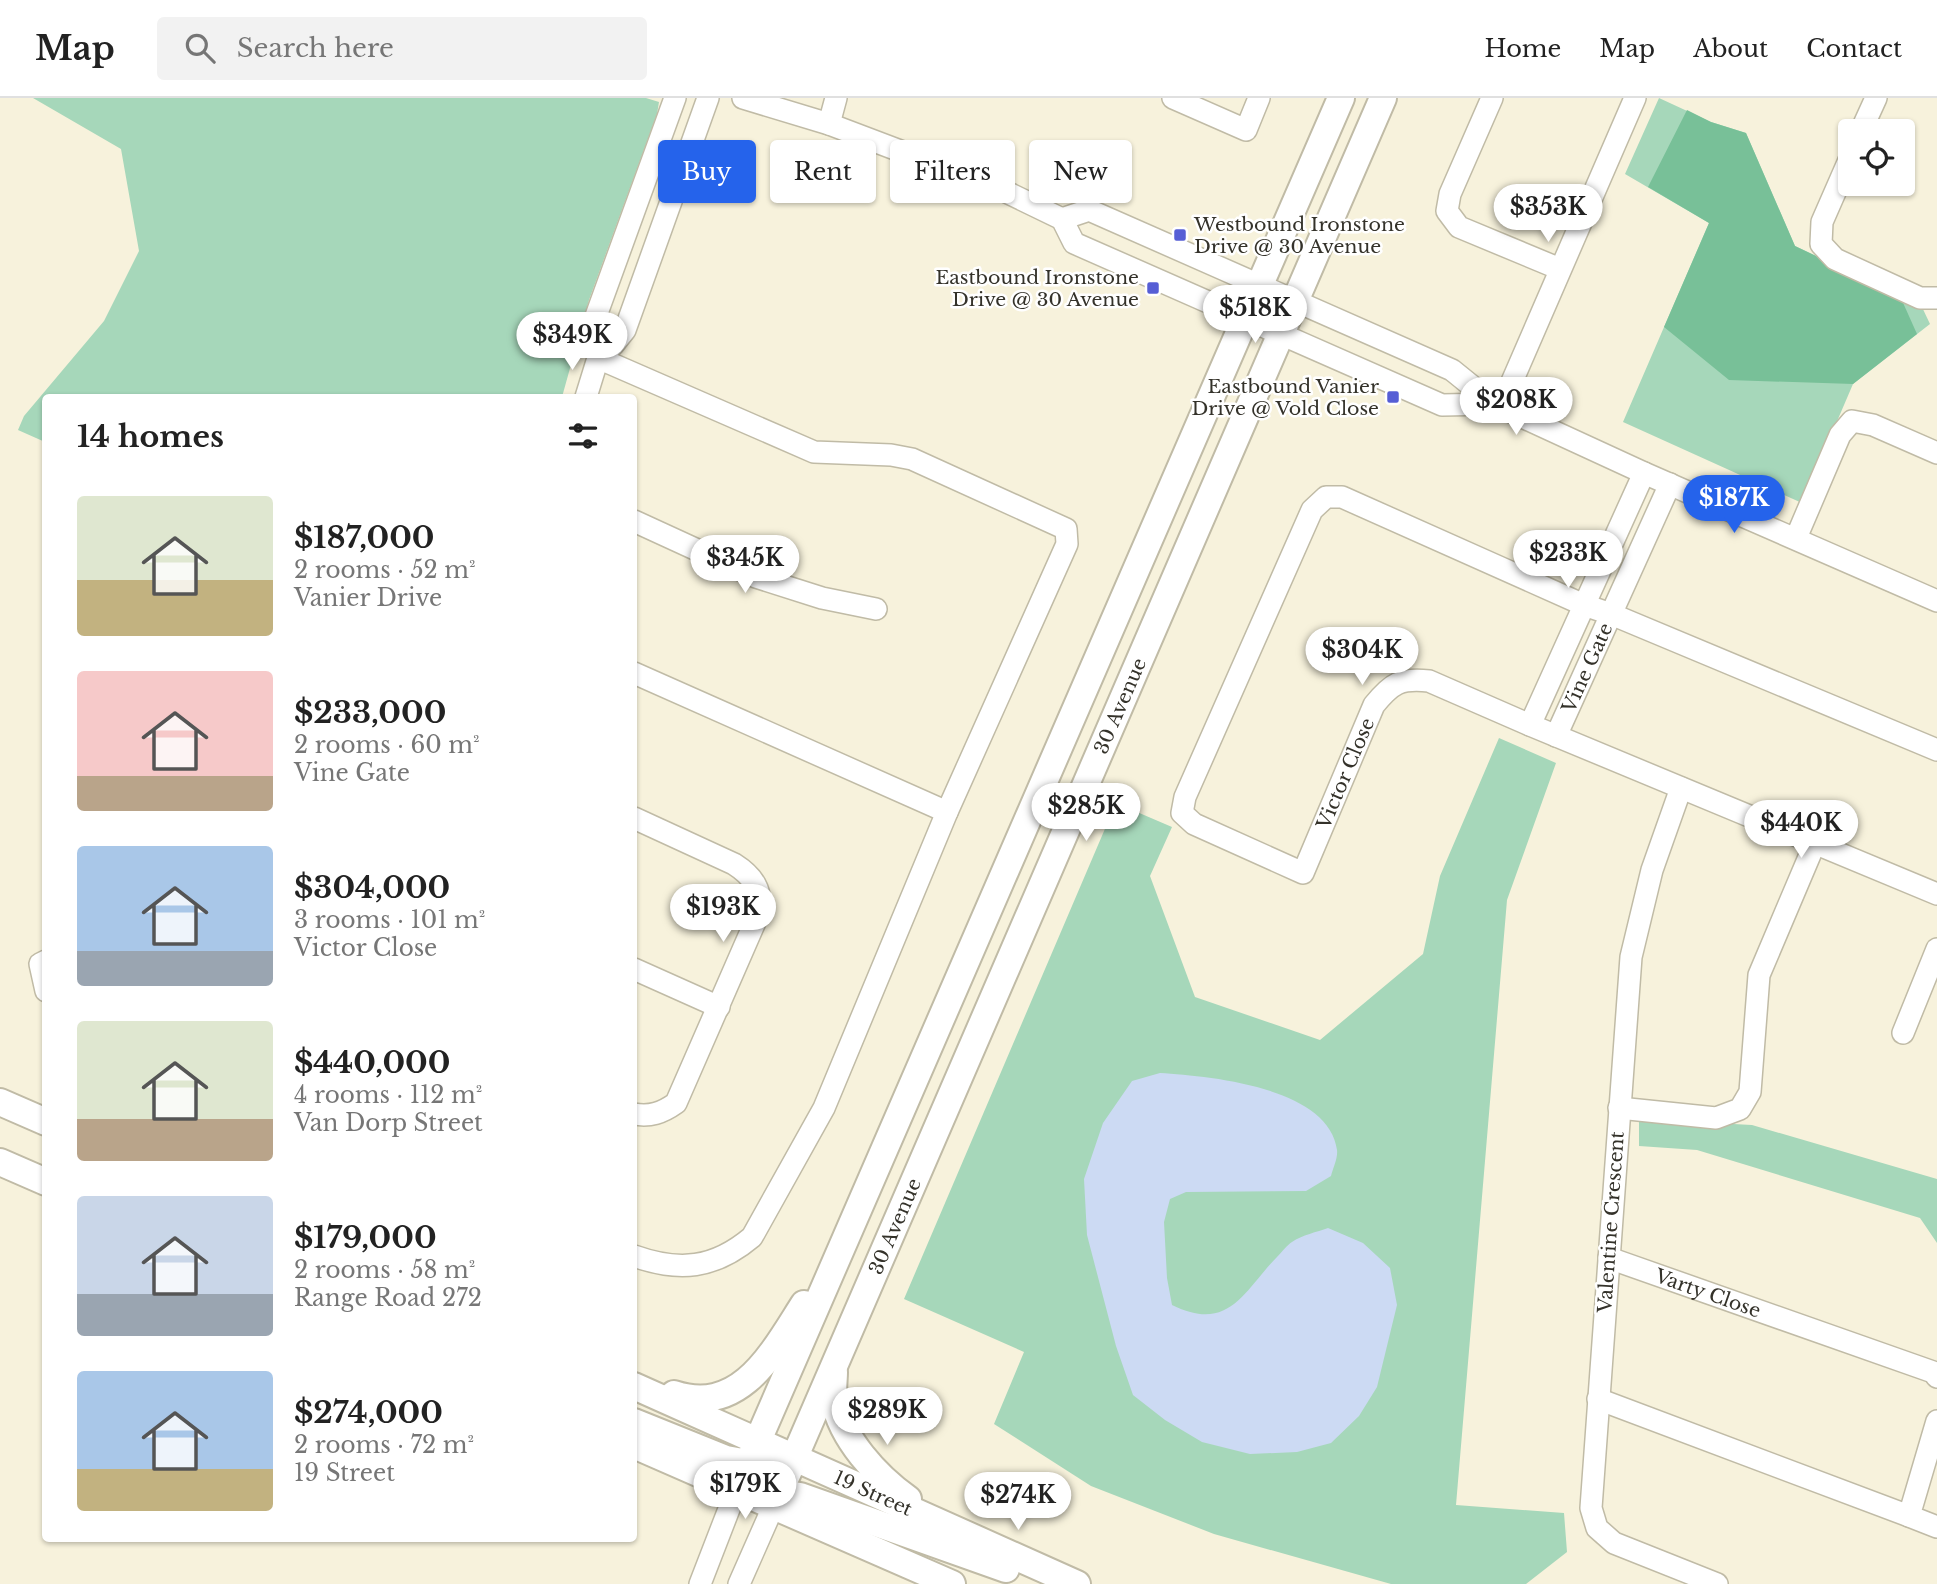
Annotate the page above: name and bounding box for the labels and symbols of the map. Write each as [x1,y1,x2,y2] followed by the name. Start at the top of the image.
[1499,184,1597,244] pin: $353K
[1193,213,1405,258] place label: Westbound Ironstone Drive @ 30 Avenue
[1172,227,1188,243] marker: Westbound Ironstone Drive @ 30 Avenue
[935,266,1139,311] place label: Eastbound Ironstone Drive @ 30 Avenue
[1145,280,1161,296] marker: Eastbound Ironstone Drive @ 30 Avenue
[1206,286,1304,345] pin: $518K
[523,313,621,372] pin: $349K
[1192,375,1379,420] place label: Eastbound Vanier Drive @ Vold Close
[1467,378,1565,437] pin: $208K
[1385,389,1401,405] marker: Eastbound Vanier Drive @ Vold Close
[1685,476,1783,535] pin: $187K
[1519,531,1617,590] pin: $233K
[696,536,794,595] pin: $345K
[1556,619,1617,717] street label: Vine Gate
[1313,628,1411,687] pin: $304K
[1089,654,1151,757] street label: 30 Avenue
[1311,714,1379,833] street label: Victor Close
[1037,784,1135,843] pin: $285K
[1752,800,1850,860] pin: $440K
[674,884,772,944] pin: $193K
[1593,1130,1629,1314] street label: Valentine Crescent
[864,1175,925,1278] street label: 30 Avenue
[1651,1263,1764,1322] street label: Varty Close
[838,1388,936,1447] pin: $289K
[696,1462,794,1521] pin: $179K
[830,1465,917,1521] street label: 19 Street
[969,1472,1067,1532] pin: $274K

